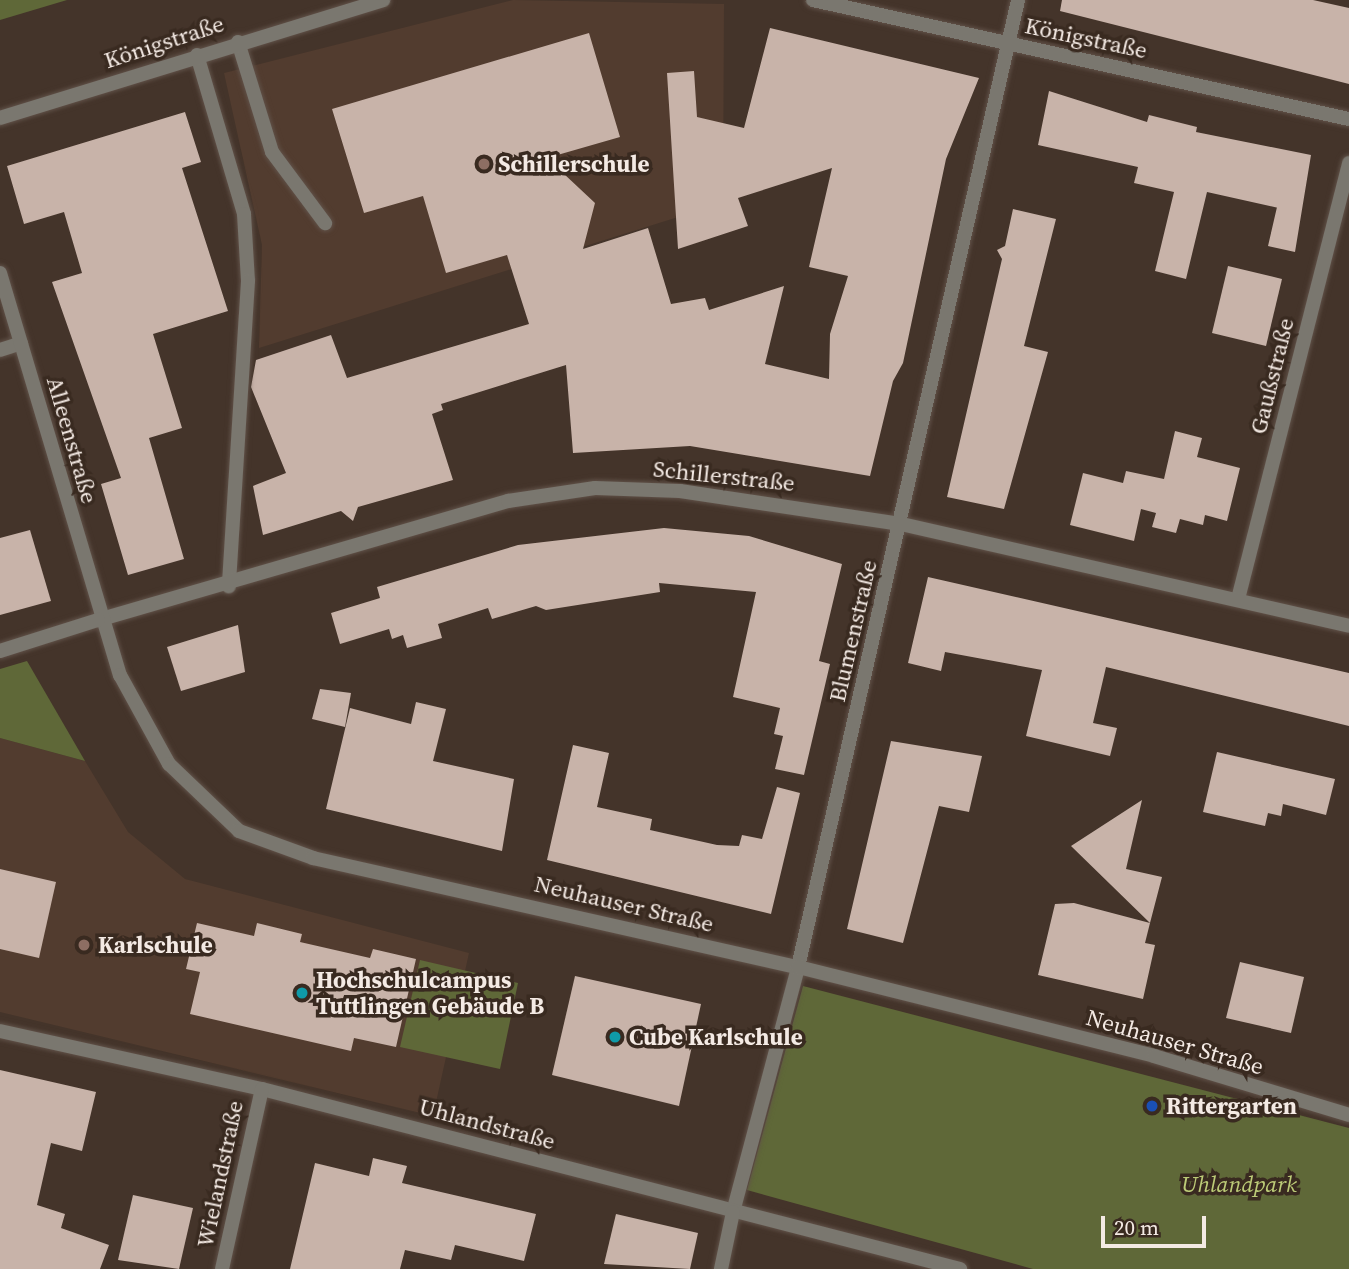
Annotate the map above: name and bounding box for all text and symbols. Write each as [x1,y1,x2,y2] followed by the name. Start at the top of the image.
[101,10,227,74] street label: Königstraße
[1022,12,1150,64] street label: Königstraße
[498,150,650,178] place label: Schillerschule
[476,156,492,172] marker: Schillerschule
[1244,315,1300,437] street label: Gaußstraße
[41,374,103,506] street label: Alleenstraße
[652,455,796,497] street label: Schillerstraße
[823,557,883,705] street label: Blumenstraße
[532,870,716,938] street label: Neuhauser Straße
[98,931,213,959] place label: Karlschule
[76,937,92,953] marker: Karlschule
[316,966,544,1020] place label: Hochschulcampus Tuttlingen Gebäude B
[294,985,310,1001] marker: Hochschulcampus Tuttlingen Gebäude B
[1083,1004,1267,1080] street label: Neuhauser Straße
[629,1023,803,1051] place label: Cube Karlschule
[607,1029,623,1045] marker: Cube Karlschule
[1166,1092,1297,1120] place label: Rittergarten
[416,1093,558,1155] street label: Uhlandstraße
[191,1098,249,1250] street label: Wielandstraße
[1144,1098,1160,1114] marker: Rittergarten
[1181,1170,1297,1198] park label: Uhlandpark
[1104,1202,1209,1246] scale bar
[1114,1213,1159,1242] text: 20 m

